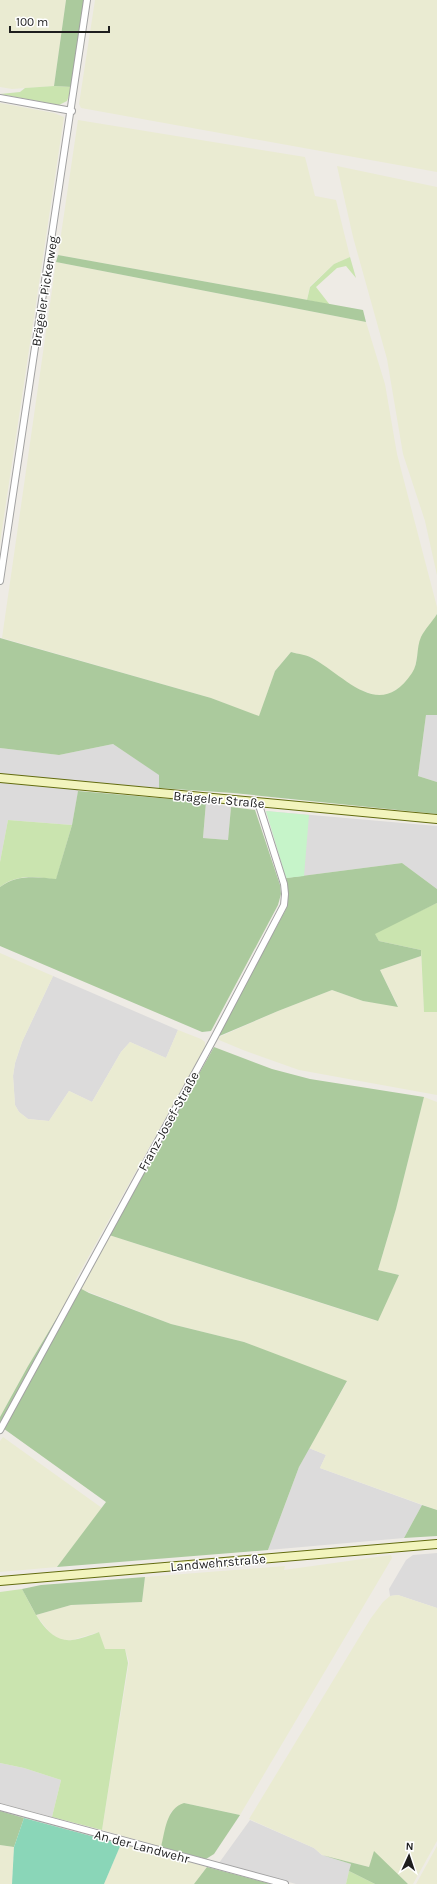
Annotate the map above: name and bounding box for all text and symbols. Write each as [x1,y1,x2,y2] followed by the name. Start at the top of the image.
[10,8,109,34] scale bar
[16,15,48,29] text: 100 m
[28,234,61,348] street label: Brägeler Pickerweg
[173,788,265,811] street label: Brägeler Straße
[135,1069,202,1174] street label: Franz-Josef-Straße
[170,1551,267,1574] street label: Landwehrstraße
[93,1827,191,1866] street label: An der Landwehr
[389,1836,429,1876] north arrow
[405,1840,414,1853] text: N

